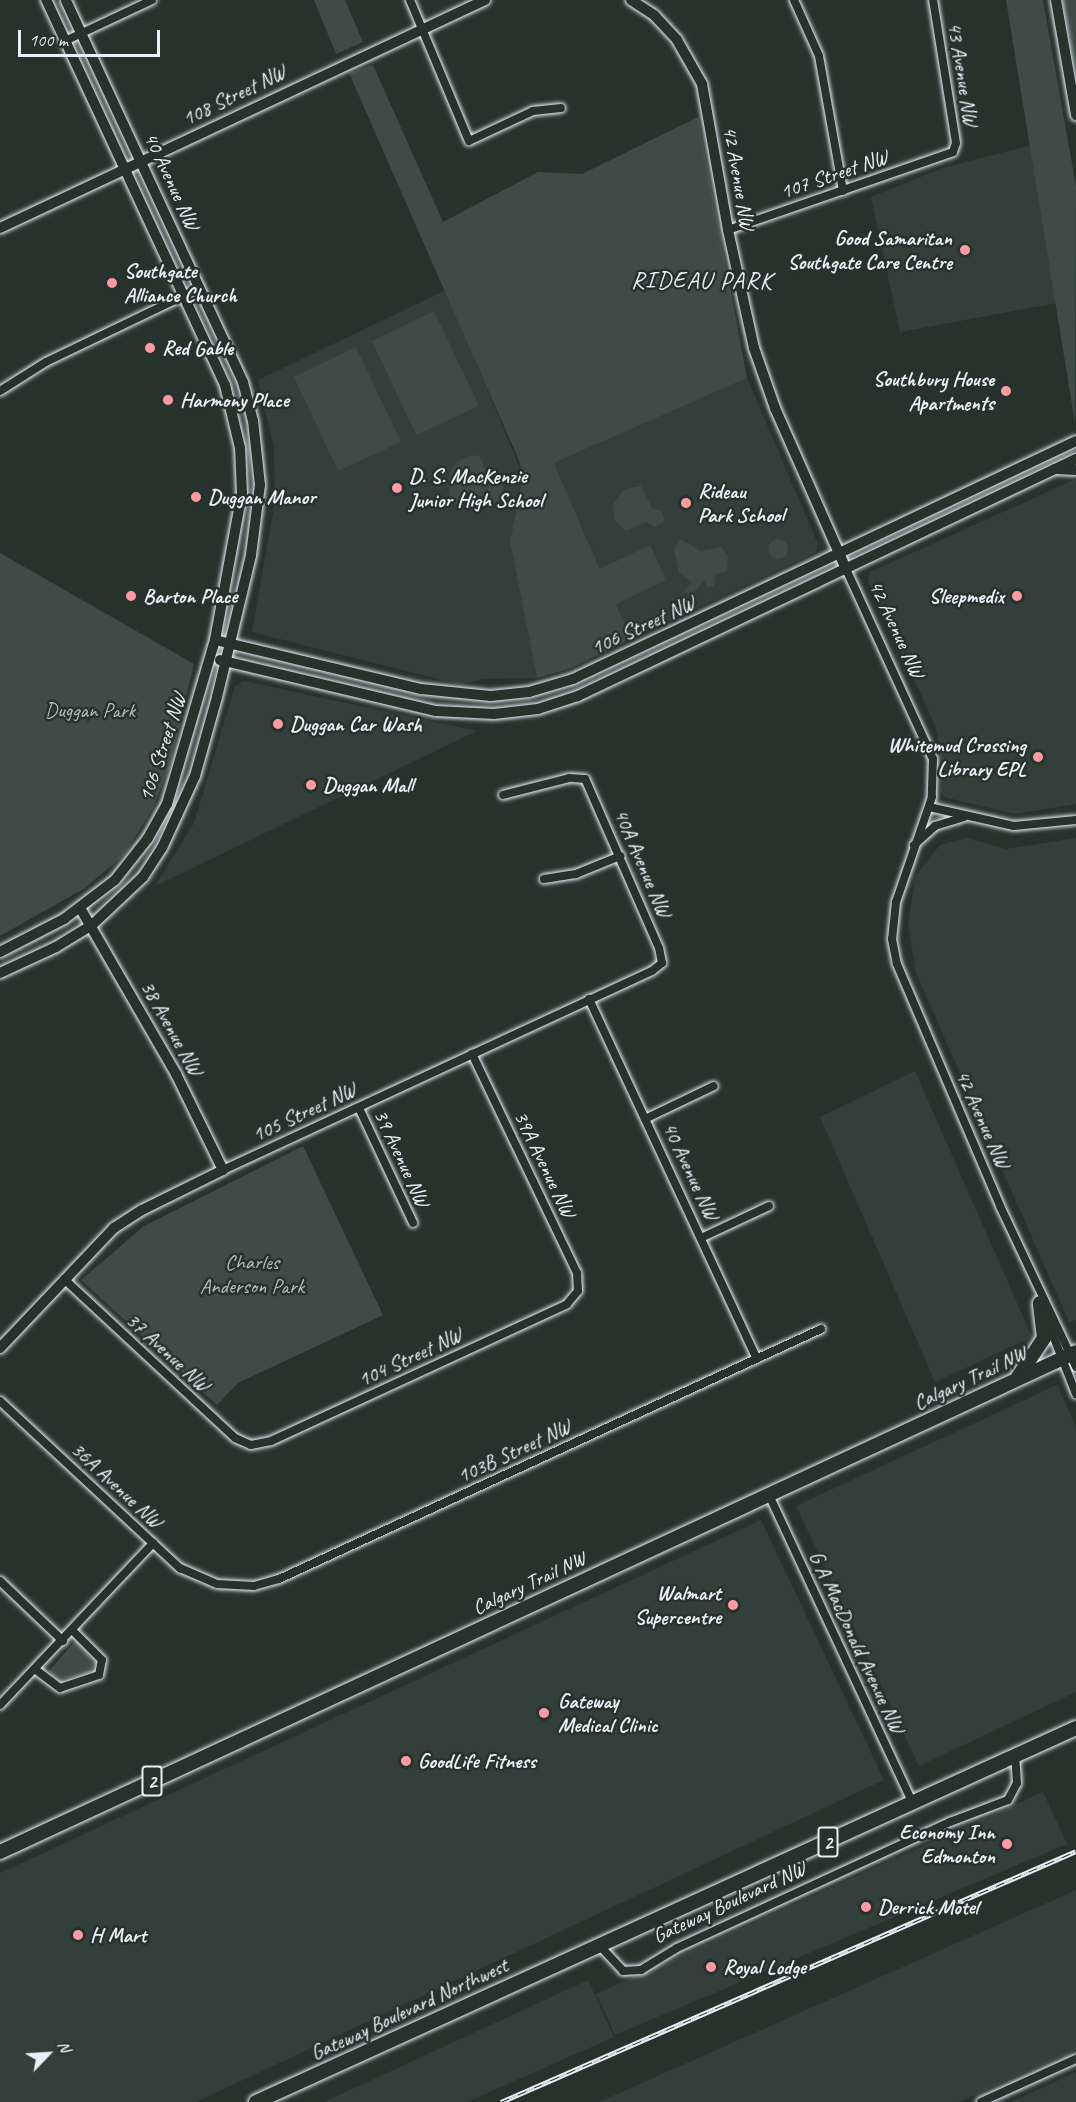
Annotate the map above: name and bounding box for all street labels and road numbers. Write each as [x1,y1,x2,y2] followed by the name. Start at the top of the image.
[942,20,984,128] street label: 43 Avenue NW
[178,59,290,131] street label: 108 Street NW
[717,124,761,232] street label: 42 Avenue NW
[138,128,206,234] street label: 40 Avenue NW
[777,144,891,204] street label: 107 Street NW
[863,576,931,682] street label: 42 Avenue NW
[587,590,699,660] street label: 106 Street NW
[133,690,191,804] street label: 106 Street NW
[609,805,677,921] street label: 40A Avenue NW
[136,976,208,1080] street label: 38 Avenue NW
[950,1066,1016,1172] street label: 42 Avenue NW
[248,1077,360,1147] street label: 105 Street NW
[368,1105,436,1211] street label: 39 Avenue NW
[508,1107,582,1221] street label: 39A Avenue NW
[657,1118,725,1224] street label: 40 Avenue NW
[121,1307,215,1397] street label: 37 Avenue NW
[354,1322,466,1392] street label: 104 Street NW
[909,1341,1031,1415] street label: Calgary Trail NW
[453,1414,575,1488] street label: 103B Street NW
[66,1436,168,1534] street label: 36A Avenue NW
[468,1546,590,1620] street label: Calgary Trail NW
[804,1547,910,1737] street label: G A MacDonald Avenue NW
[142,1764,162,1798] road number: 2
[818,1825,838,1859] road number: 2
[648,1855,810,1949] street label: Gateway Boulevard NW
[307,1952,511,2066] street label: Gateway Boulevard Northwest

